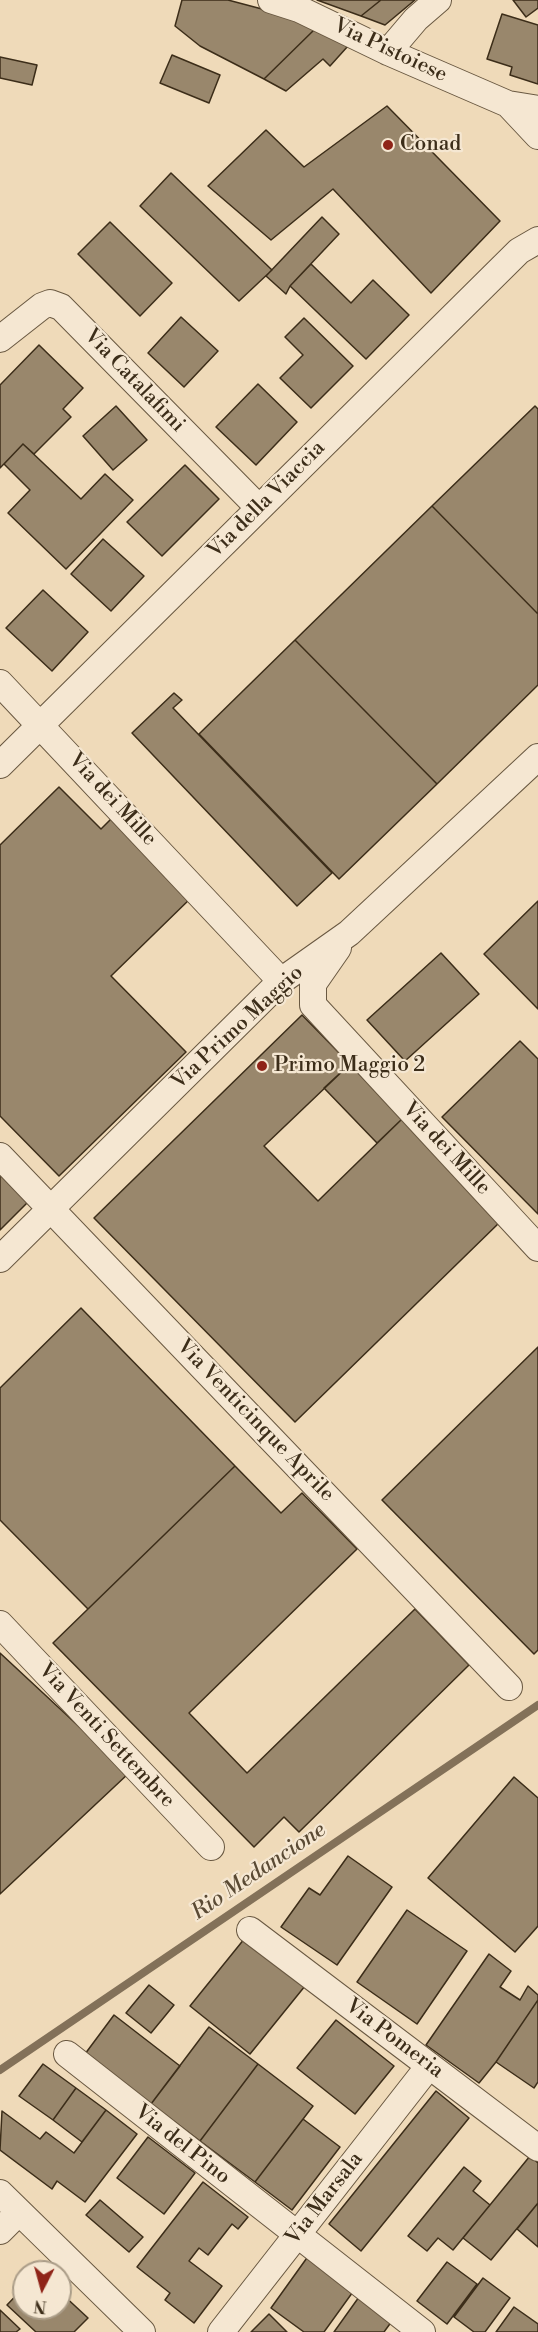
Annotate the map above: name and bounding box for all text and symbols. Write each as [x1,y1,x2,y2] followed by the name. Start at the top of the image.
[329,14,451,88] street label: Via Pistoiese
[400,132,461,158] place label: Conad
[381,138,395,152] marker: Conad
[78,324,190,438] street label: Via Catalafimi
[203,436,331,564] street label: Via della Viaccia
[63,748,161,852] street label: Via dei Mille
[167,961,309,1095] street label: Via Primo Maggio
[274,1053,425,1079] place label: Primo Maggio 2
[255,1059,269,1073] marker: Primo Maggio 2
[397,1097,495,1201] street label: Via dei Mille
[171,1335,339,1507] street label: Via Venticinque Aprile
[32,1658,180,1814] street label: Via Venti Settembre
[187,1817,331,1927] water label: Rio Medancione
[340,1994,448,2084] street label: Via Pomeria
[129,2100,235,2190] street label: Via del Pino
[281,2148,369,2250] street label: Via Marsala
[12,2260,72,2320] north arrow
[33,2295,48,2317] text: N

